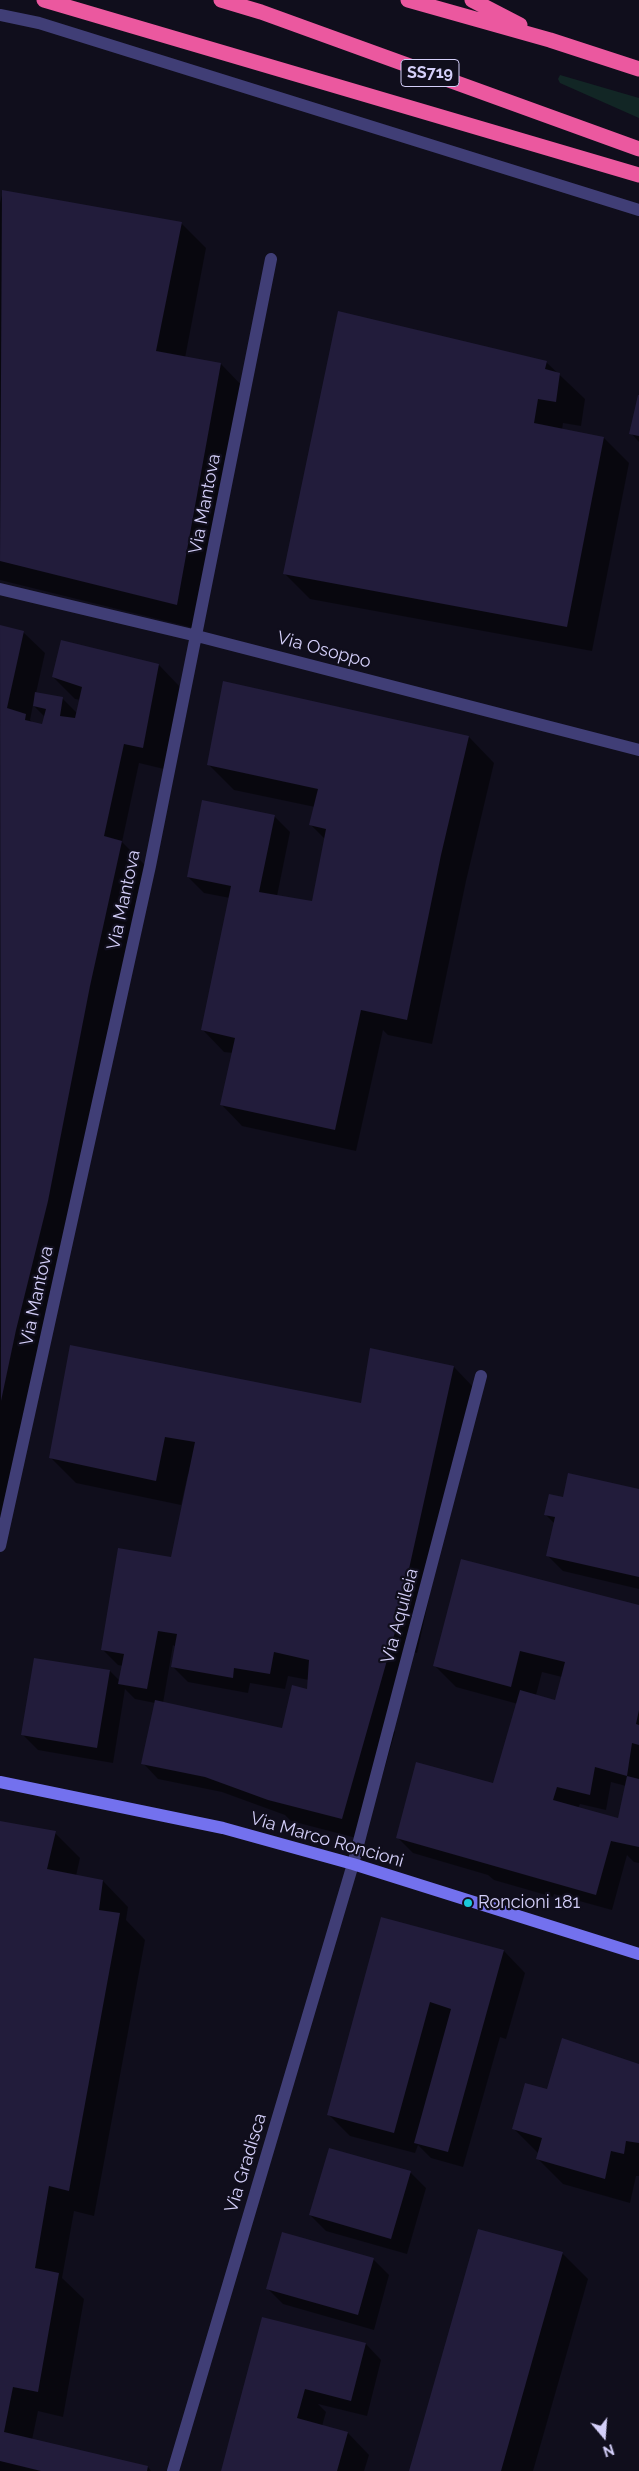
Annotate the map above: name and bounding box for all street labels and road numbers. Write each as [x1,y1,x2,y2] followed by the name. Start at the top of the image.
[401,59,459,86] road number: SS719
[185,452,225,556] street label: Via Mantova
[275,627,373,673] street label: Via Osoppo
[103,848,145,952] street label: Via Mantova
[16,1244,58,1348] street label: Via Mantova
[377,1566,423,1666] street label: Via Aquileia
[248,1808,406,1872] street label: Via Marco Roncioni
[221,2111,271,2215] street label: Via Gradisca

